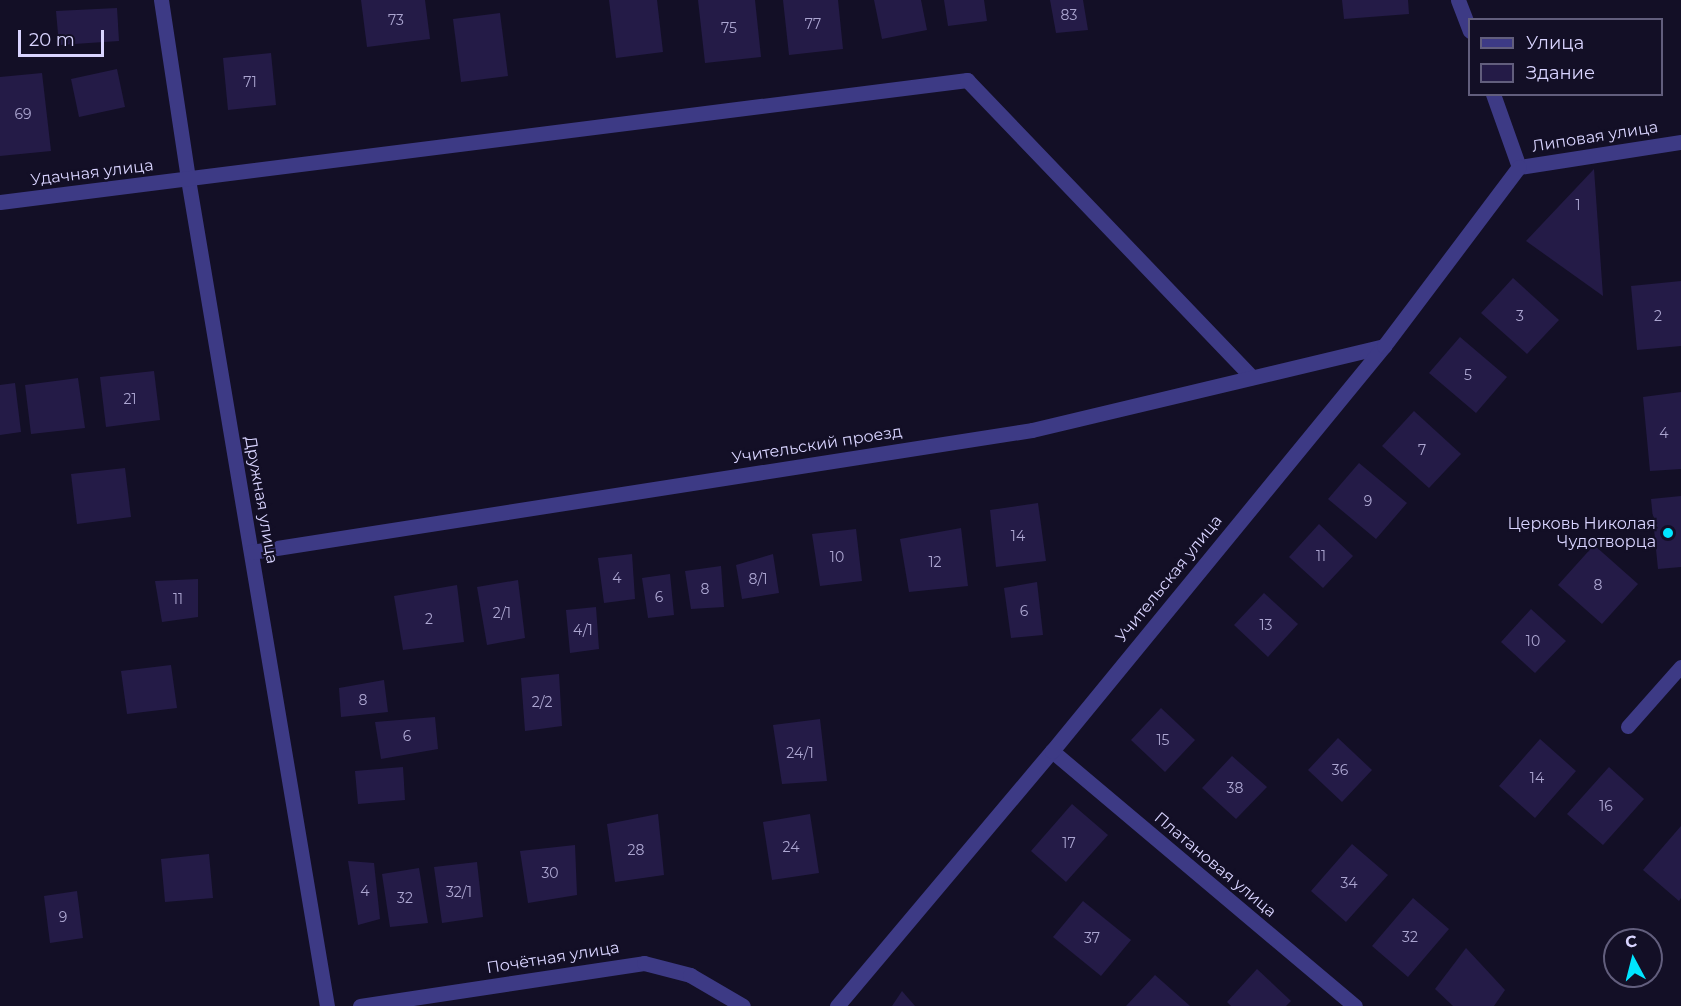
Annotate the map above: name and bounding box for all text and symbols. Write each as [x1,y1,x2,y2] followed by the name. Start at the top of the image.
[1061,7,1077,23] house number: 83
[388,12,404,28] house number: 73
[805,16,821,32] house number: 77
[21,18,106,56] scale bar
[1468,18,1663,96] legend
[721,20,737,36] house number: 75
[29,29,75,51] text: 20 m
[1526,32,1584,54] text: Улица
[1526,62,1595,84] text: Здание
[243,74,257,90] house number: 71
[14,106,32,122] house number: 69
[1531,118,1659,156] street label: Липовая улица
[29,156,155,190] street label: Удачная улица
[1575,197,1581,213] house number: 1
[1516,308,1524,324] house number: 3
[1654,308,1662,324] house number: 2
[1464,367,1472,383] house number: 5
[123,391,137,407] house number: 21
[730,422,904,468] street label: Учительский проезд
[1659,425,1669,441] house number: 4
[240,435,282,565] street label: Дружная улица
[1418,442,1426,458] house number: 7
[1364,493,1372,509] house number: 9
[1112,511,1226,647] street label: Учительская улица
[1508,514,1656,552] place label: Церковь Николая Чудотворца
[1661,526,1675,540] marker: Церковь Николая Чудотворца
[1011,528,1025,544] house number: 14
[1316,548,1326,564] house number: 11
[830,549,844,565] house number: 10
[928,554,942,570] house number: 12
[612,570,622,586] house number: 4
[748,571,768,587] house number: 8/1
[1594,577,1602,593] house number: 8
[701,581,709,597] house number: 8
[655,589,663,605] house number: 6
[173,591,183,607] house number: 11
[1020,603,1028,619] house number: 6
[493,605,511,621] house number: 2/1
[425,611,433,627] house number: 2
[1260,617,1272,633] house number: 13
[573,622,593,638] house number: 4/1
[1526,633,1540,649] house number: 10
[359,692,367,708] house number: 8
[532,694,552,710] house number: 2/2
[403,728,411,744] house number: 6
[1157,732,1169,748] house number: 15
[786,745,814,761] house number: 24/1
[1332,762,1348,778] house number: 36
[1530,770,1544,786] house number: 14
[1227,780,1243,796] house number: 38
[1599,798,1613,814] house number: 16
[1150,808,1280,922] street label: Платановая улица
[1062,835,1076,851] house number: 17
[783,839,799,855] house number: 24
[628,842,644,858] house number: 28
[541,865,559,881] house number: 30
[1340,875,1358,891] house number: 34
[360,883,370,899] house number: 4
[446,884,472,900] house number: 32/1
[397,890,413,906] house number: 32
[59,909,67,925] house number: 9
[1603,928,1663,988] north arrow
[1402,929,1418,945] house number: 32
[1084,930,1100,946] house number: 37
[1624,931,1638,952] text: С
[485,938,621,978] street label: Почётная улица

